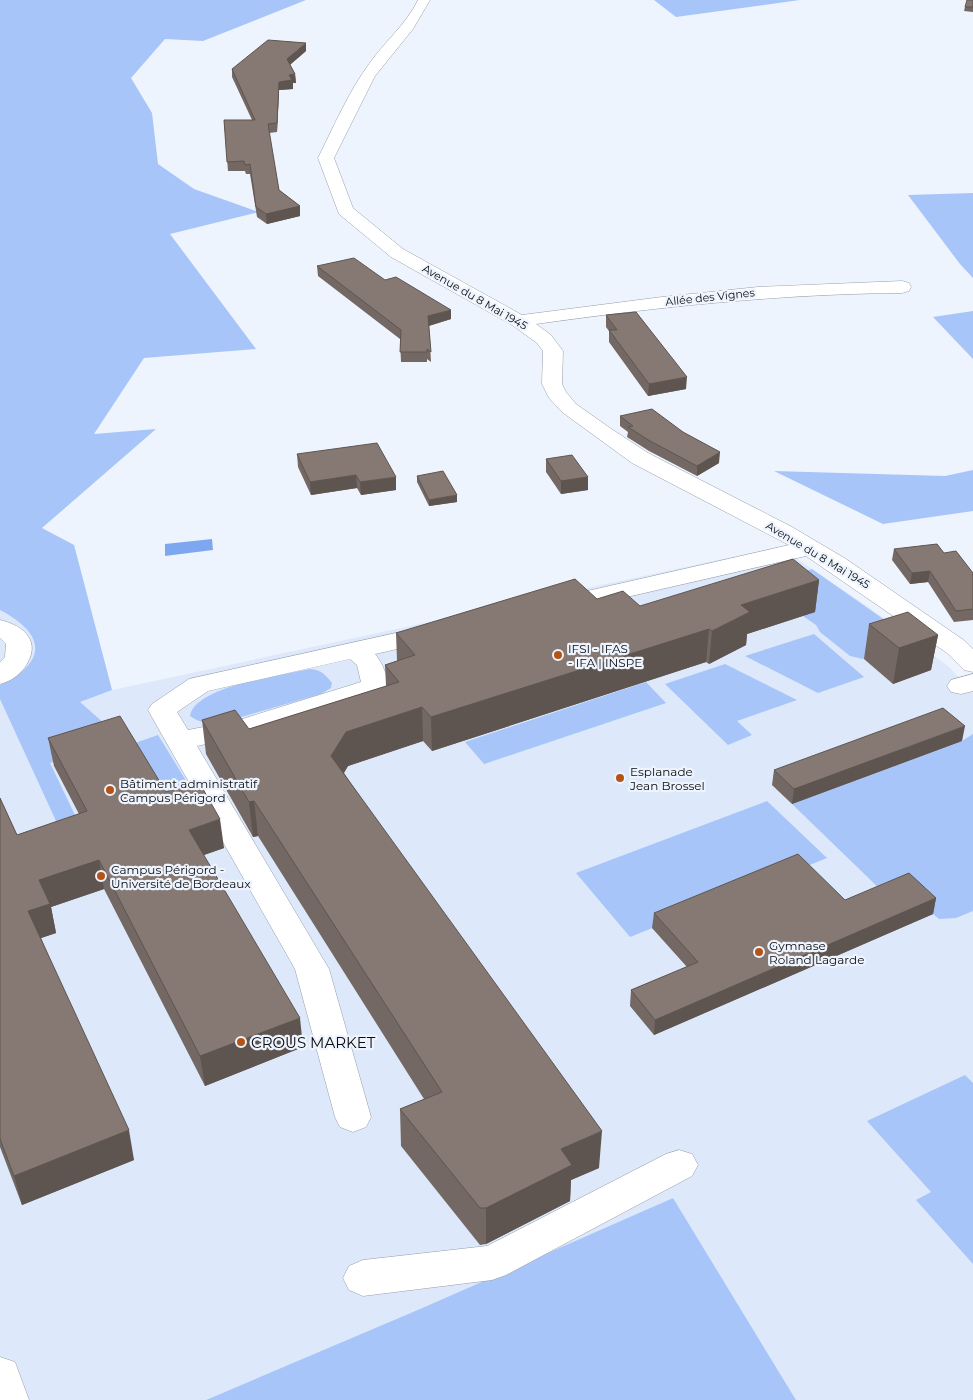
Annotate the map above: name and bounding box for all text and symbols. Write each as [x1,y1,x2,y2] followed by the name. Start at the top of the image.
[420,261,530,333] street label: Avenue du 8 Mai 1945
[665,285,756,309] street label: Allée des Vignes
[763,518,873,592] street label: Avenue du 8 Mai 1945
[568,641,642,670] place label: IFSI - IFAS - IFA | INSPE
[552,649,564,661] marker: IFSI - IFAS - IFA | INSPE
[629,764,705,793] place label: Esplanade Jean Brossel
[614,772,626,784] marker: Esplanade Jean Brossel
[120,776,258,805] place label: Bâtiment administratif Campus Périgord
[104,784,116,796] marker: Bâtiment administratif Campus Périgord
[111,862,251,891] place label: Campus Périgord - Université de Bordeaux
[95,870,107,882] marker: Campus Périgord - Université de Bordeaux
[769,938,864,967] place label: Gymnase Roland Lagarde
[753,946,765,958] marker: Gymnase Roland Lagarde
[251,1033,376,1052] place label: CROUS MARKET
[235,1036,247,1048] marker: CROUS MARKET

